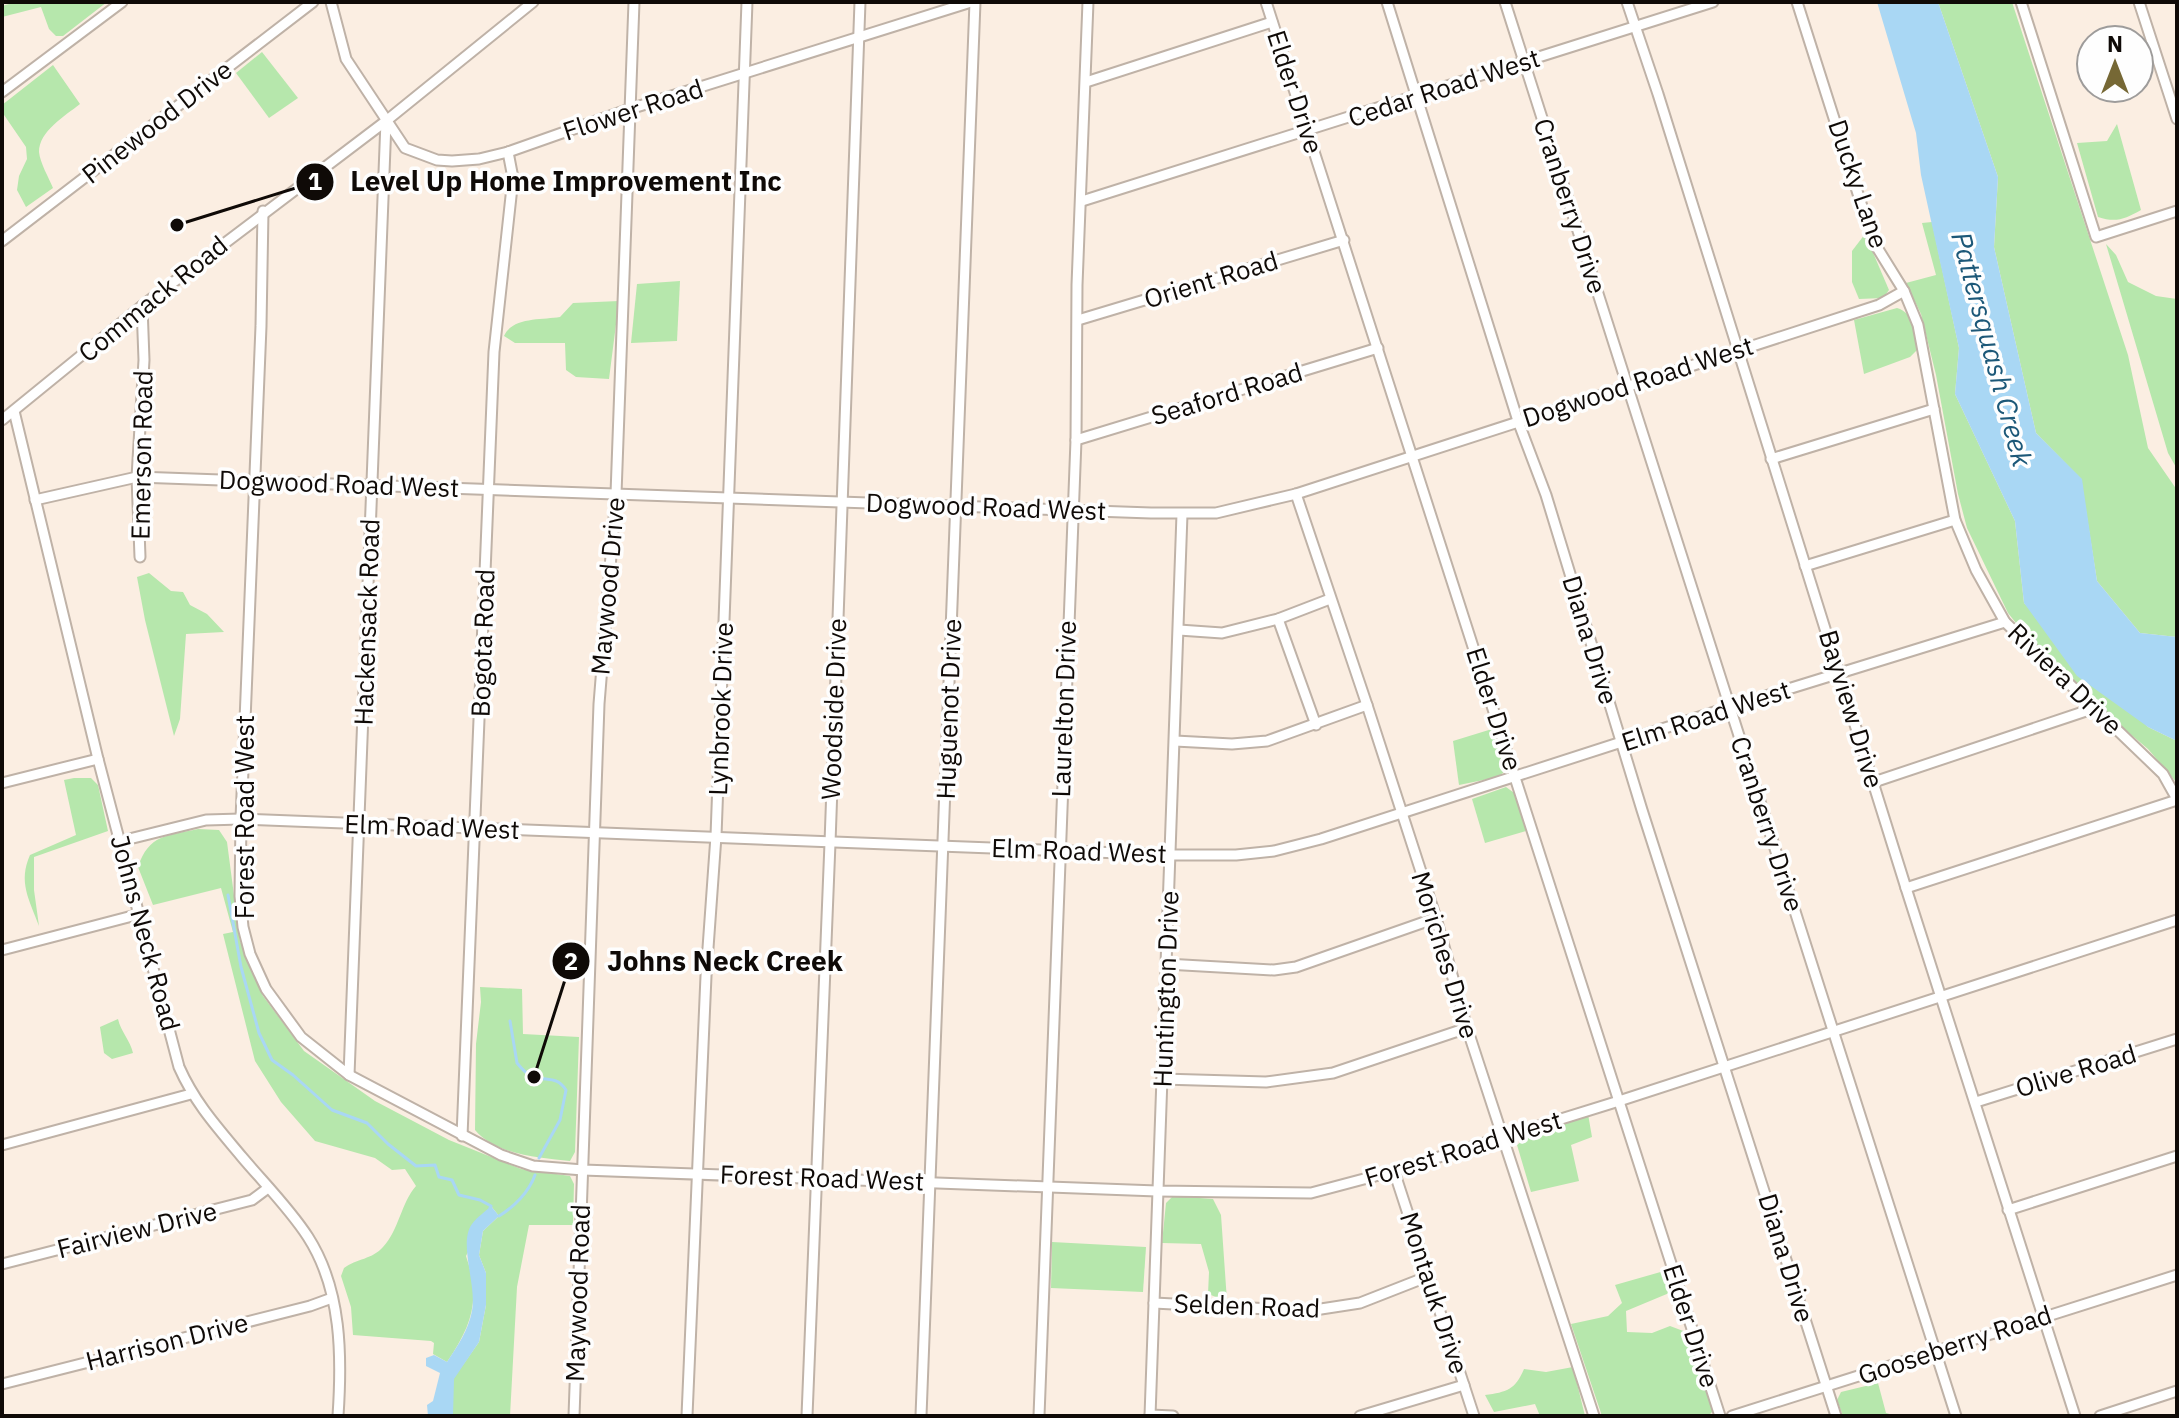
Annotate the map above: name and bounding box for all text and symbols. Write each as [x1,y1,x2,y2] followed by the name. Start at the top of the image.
[2075,24,2155,104] north arrow
[1260,26,1332,158] street label: Elder Drive
[2107,29,2123,58] text: N
[1344,40,1544,134] street label: Cedar Road West
[74,52,238,191] street label: Pinewood Drive
[558,70,707,148] street label: Flower Road
[1527,114,1615,298] street label: Cranberry Drive
[1821,115,1897,253] street label: Ducky Lane
[295,156,798,208] callout: Level Up Home Improvement Inc
[350,162,782,199] text: Level Up Home Improvement Inc
[308,165,322,197] text: 1
[1943,227,2042,471] water label: Pattersquash Creek
[71,228,234,369] street label: Commack Road
[1139,243,1282,316] street label: Orient Road
[1518,328,1757,434] street label: Dogwood Road West
[1147,354,1307,432] street label: Seaford Road
[123,370,159,540] street label: Emerson Road
[218,462,460,504] street label: Dogwood Road West
[865,485,1107,527] street label: Dogwood Road West
[582,496,632,676] street label: Maywood Drive
[345,518,387,726] street label: Hackensack Road
[462,568,502,718] street label: Bogota Road
[1555,571,1627,708] street label: Diana Drive
[2001,615,2130,741] street label: Riviera Drive
[813,617,853,800] street label: Woodside Drive
[928,618,968,800] street label: Huguenot Drive
[1043,620,1083,798] street label: Laurelton Drive
[700,622,740,796] street label: Lynbrook Drive
[1812,626,1892,792] street label: Bayview Drive
[1459,643,1531,775] street label: Elder Drive
[1617,672,1794,758] street label: Elm Road West
[227,715,261,919] street label: Forest Road West
[1724,732,1812,916] street label: Cranberry Drive
[344,806,520,846] street label: Elm Road West
[991,830,1167,870] street label: Elm Road West
[103,831,188,1034] street label: Johns Neck Road
[1404,867,1488,1042] street label: Moriches Drive
[1145,890,1185,1088] street label: Huntington Drive
[551,935,859,987] callout: Johns Neck Creek
[607,942,844,979] text: Johns Neck Creek
[564,945,578,977] text: 2
[2011,1036,2140,1105] street label: Olive Road
[1360,1102,1565,1194] street label: Forest Road West
[719,1156,925,1198] street label: Forest Road West
[1751,1189,1823,1326] street label: Diana Drive
[53,1193,220,1265] street label: Fairview Drive
[557,1204,597,1382] street label: Maywood Road
[1393,1207,1477,1378] street label: Montauk Drive
[1656,1260,1728,1392] street label: Elder Drive
[1173,1285,1321,1325] street label: Selden Road
[1854,1297,2056,1391] street label: Gooseberry Road
[82,1304,252,1378] street label: Harrison Drive

